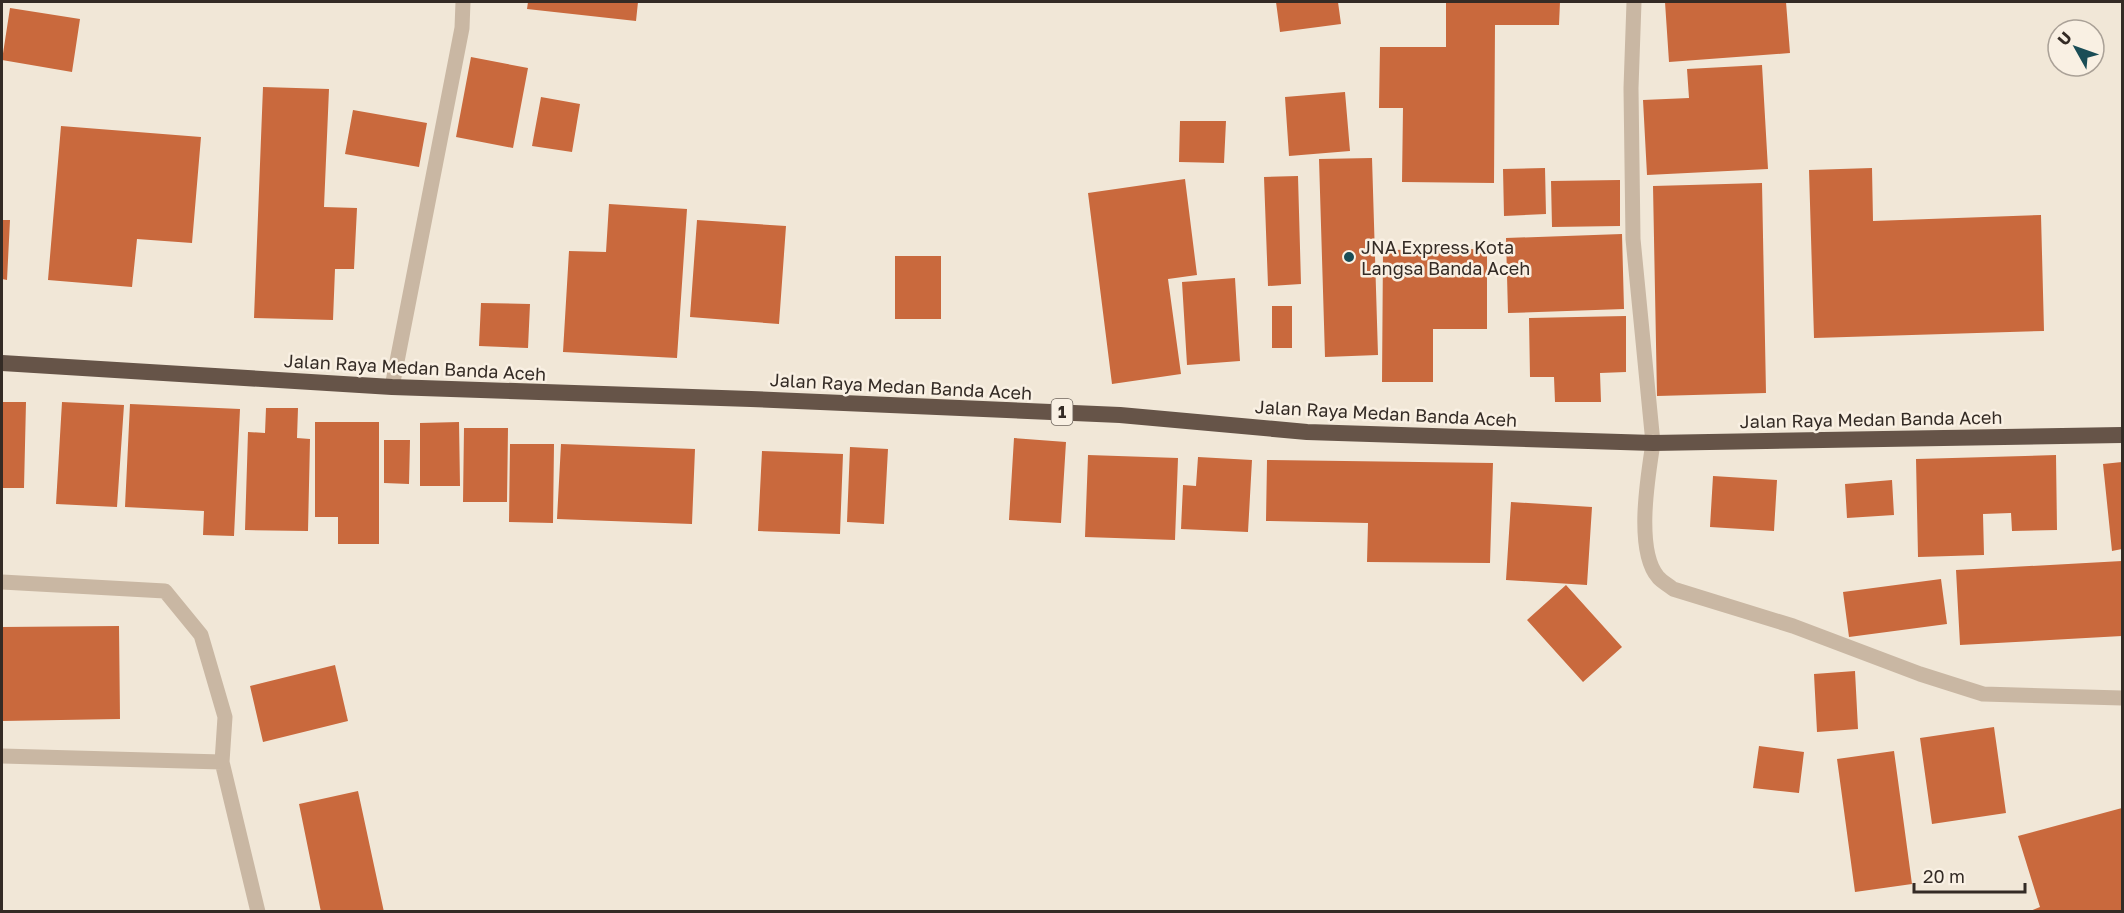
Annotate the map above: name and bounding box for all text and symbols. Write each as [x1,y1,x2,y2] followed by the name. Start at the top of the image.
[2046,18,2106,78] north arrow
[2053,27,2076,49] text: U
[1361,236,1530,279] place label: JNA Express Kota Langsa Banda Aceh
[1342,250,1356,264] marker: JNA Express Kota Langsa Banda Aceh
[283,349,547,385] street label: Jalan Raya Medan Banda Aceh
[769,368,1033,404] street label: Jalan Raya Medan Banda Aceh
[1254,395,1518,431] street label: Jalan Raya Medan Banda Aceh
[1052,399,1072,425] road number: 1
[1739,406,2003,432] street label: Jalan Raya Medan Banda Aceh
[1914,856,2025,894] scale bar
[1923,865,1965,887] text: 20 m

